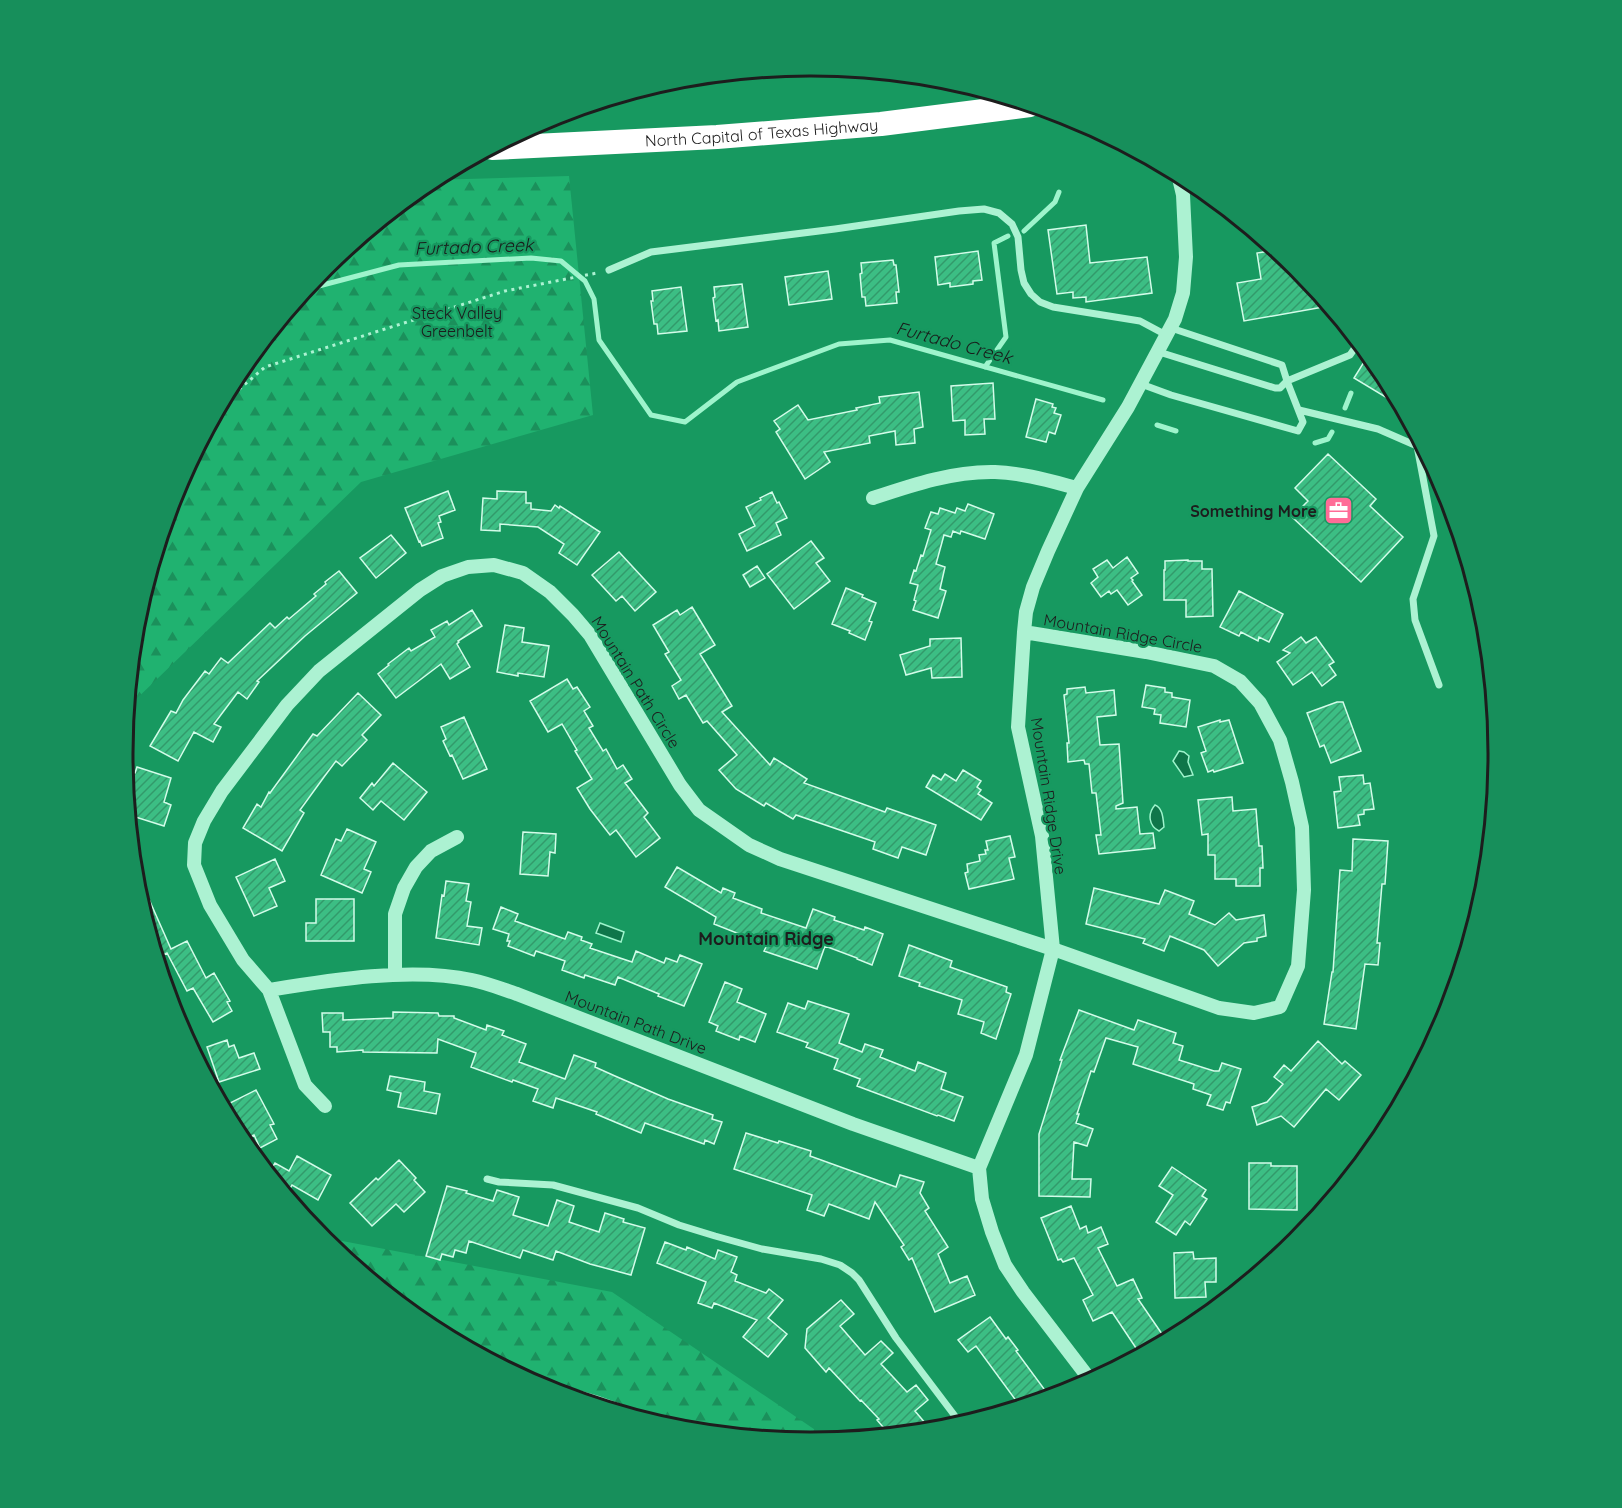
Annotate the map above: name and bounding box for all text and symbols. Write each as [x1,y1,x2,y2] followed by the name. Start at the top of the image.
[644,114,879,151] street label: North Capital of Texas Highway
[414,233,535,260] water label: Furtado Creek
[412,303,502,341] park label: Steck Valley Greenbelt
[894,316,1016,369] water label: Furtado Creek
[1322,495,1354,527] office icon: Something More
[1190,501,1317,521] place label: Something More
[1042,609,1204,657] street label: Mountain Ridge Circle
[587,612,685,752] street label: Mountain Path Circle
[1027,716,1071,876] street label: Mountain Ridge Drive
[698,927,834,950] district label: Mountain Ridge
[562,986,710,1058] street label: Mountain Path Drive

